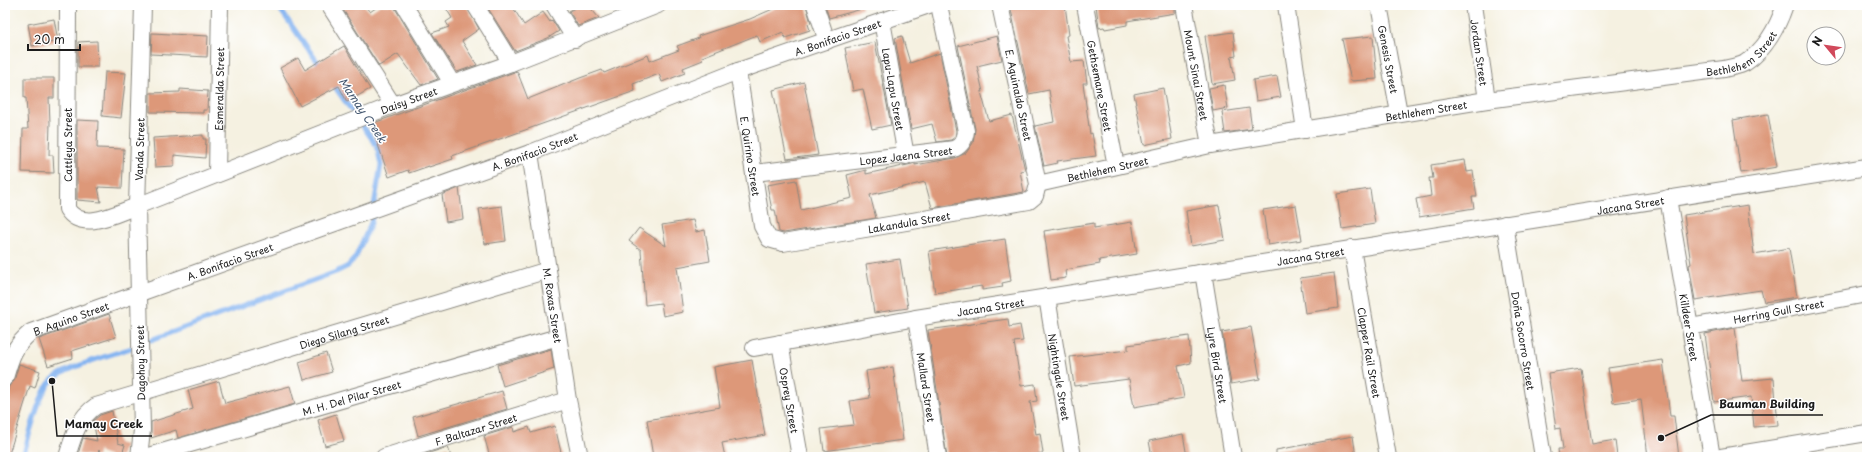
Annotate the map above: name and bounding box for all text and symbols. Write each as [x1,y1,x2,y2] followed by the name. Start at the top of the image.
[792,15,883,58] street label: A. Bonifacio Street
[1468,18,1492,87] street label: Jordan Street
[1375,24,1403,94] street label: Genesis Street
[28,26,80,52] scale bar
[1806,26,1846,66] north arrow
[1181,28,1213,121] street label: Mount Sinai Street
[1705,28,1780,79] street label: Bethlehem Street
[34,30,65,48] text: 20 m
[1807,33,1827,49] text: N
[1084,39,1117,132] street label: Gethsemane Street
[210,47,227,131] street label: Esmeralda Street
[879,47,909,131] street label: Lapu-Lapu Street
[1002,48,1036,142] street label: E. Aguinaldo Street
[335,74,392,147] water label: Mamay Creek
[378,82,439,117] street label: Daisy Street
[1384,96,1468,124] street label: Bethlehem Street
[60,108,76,182] street label: Cattleya Street
[738,115,765,197] street label: E. Quirino Street
[130,118,147,181] street label: Vanda Street
[489,128,580,174] street label: A. Bonifacio Street
[859,142,953,168] street label: Lopez Jaena Street
[1065,152,1149,185] street label: Bethlehem Street
[1595,192,1665,217] street label: Jacana Street
[867,207,951,236] street label: Lakandula Street
[184,238,275,283] street label: A. Bonifacio Street
[1275,243,1345,268] street label: Jacana Street
[540,267,567,344] street label: M. Roxas Street
[1509,290,1539,391] street label: Doña Socorro Street
[1677,292,1703,362] street label: Killdeer Street
[956,293,1025,319] street label: Jacana Street
[1732,295,1825,326] street label: Herring Gull Street
[31,297,111,338] street label: B. Aquino Street
[1355,306,1385,399] street label: Clapper Rail Street
[297,311,391,352] street label: Diego Silang Street
[132,325,149,401] street label: Dagohoy Street
[1204,325,1232,404] street label: Lyre Bird Street
[1046,332,1074,422] street label: Nightingale Street
[914,351,940,423] street label: Mallard Street
[777,366,803,434] street label: Osprey Street
[300,376,403,418] street label: M. H. Del Pilar Street
[1711,392,1823,415] callout: Bauman Building
[1719,395,1815,412] text: Bauman Building
[433,409,519,448] street label: F. Baltazar Street
[57,413,152,436] callout: Mamay Creek
[65,415,144,432] text: Mamay Creek

